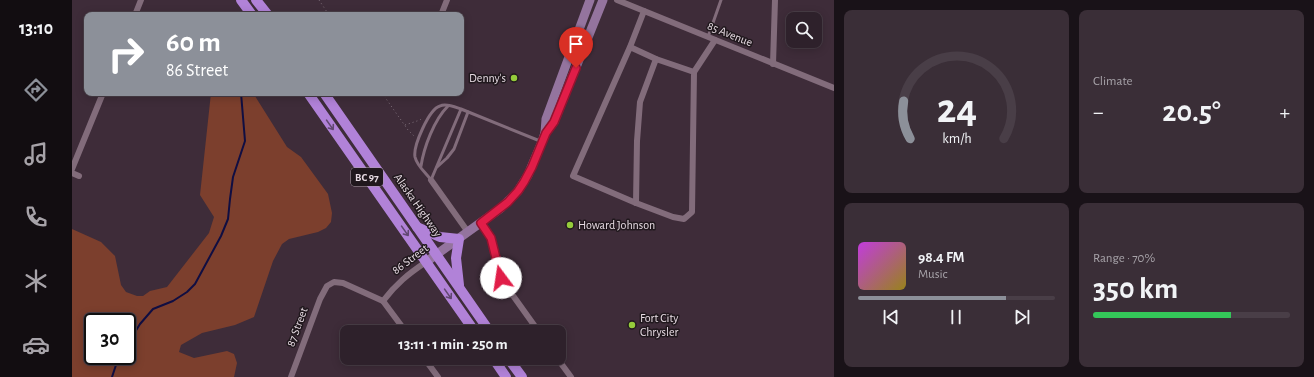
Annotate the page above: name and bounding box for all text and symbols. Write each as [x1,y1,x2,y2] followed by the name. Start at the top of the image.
[786,12,822,48] map controls
[786,12,822,48] button: search
[19,20,53,38] text: 13:10
[706,20,754,48] street label: 85 Avenue
[559,27,593,68] pin
[100,28,152,80] icon: right
[166,29,221,57] text: 60 m
[565,33,587,55] icon: arrive
[166,62,228,80] text: 86 Street
[469,72,506,85] place label: Denny's
[509,73,519,83] marker: Denny's
[1093,75,1132,88] text: Climate
[22,76,50,104] icon: directions
[936,89,977,130] text: 24
[1162,97,1221,127] text: 20.5°
[1093,101,1104,123] text: −
[1279,101,1290,123] text: +
[326,119,334,130] one-way arrow
[942,132,971,146] text: km/h
[22,140,50,168] icon: music
[351,168,383,186] road number: BC 97
[391,171,444,239] street label: Alaska Highway
[22,203,50,231] icon: phone
[578,219,655,231] place label: Howard Johnson
[565,220,575,230] marker: Howard Johnson
[401,226,409,237] one-way arrow
[390,242,430,276] street label: 86 Street
[918,250,965,265] text: 98.4 FM
[1093,252,1155,265] text: Range · 70%
[480,257,522,299] position arrow
[22,267,50,295] icon: climate
[918,268,948,281] text: Music
[1093,274,1178,304] text: 350 km
[444,288,452,299] one-way arrow
[284,306,310,348] street label: 87 Street
[880,306,902,328] icon: previous
[945,306,967,328] icon: pause
[1011,306,1033,328] icon: next
[640,312,678,339] place label: Fort City Chrysler
[84,313,136,365] speed limit sign: 30
[627,320,637,330] marker: Fort City Chrysler
[22,331,50,359] icon: car
[398,337,508,352] text: 13:11 · 1 min · 250 m

